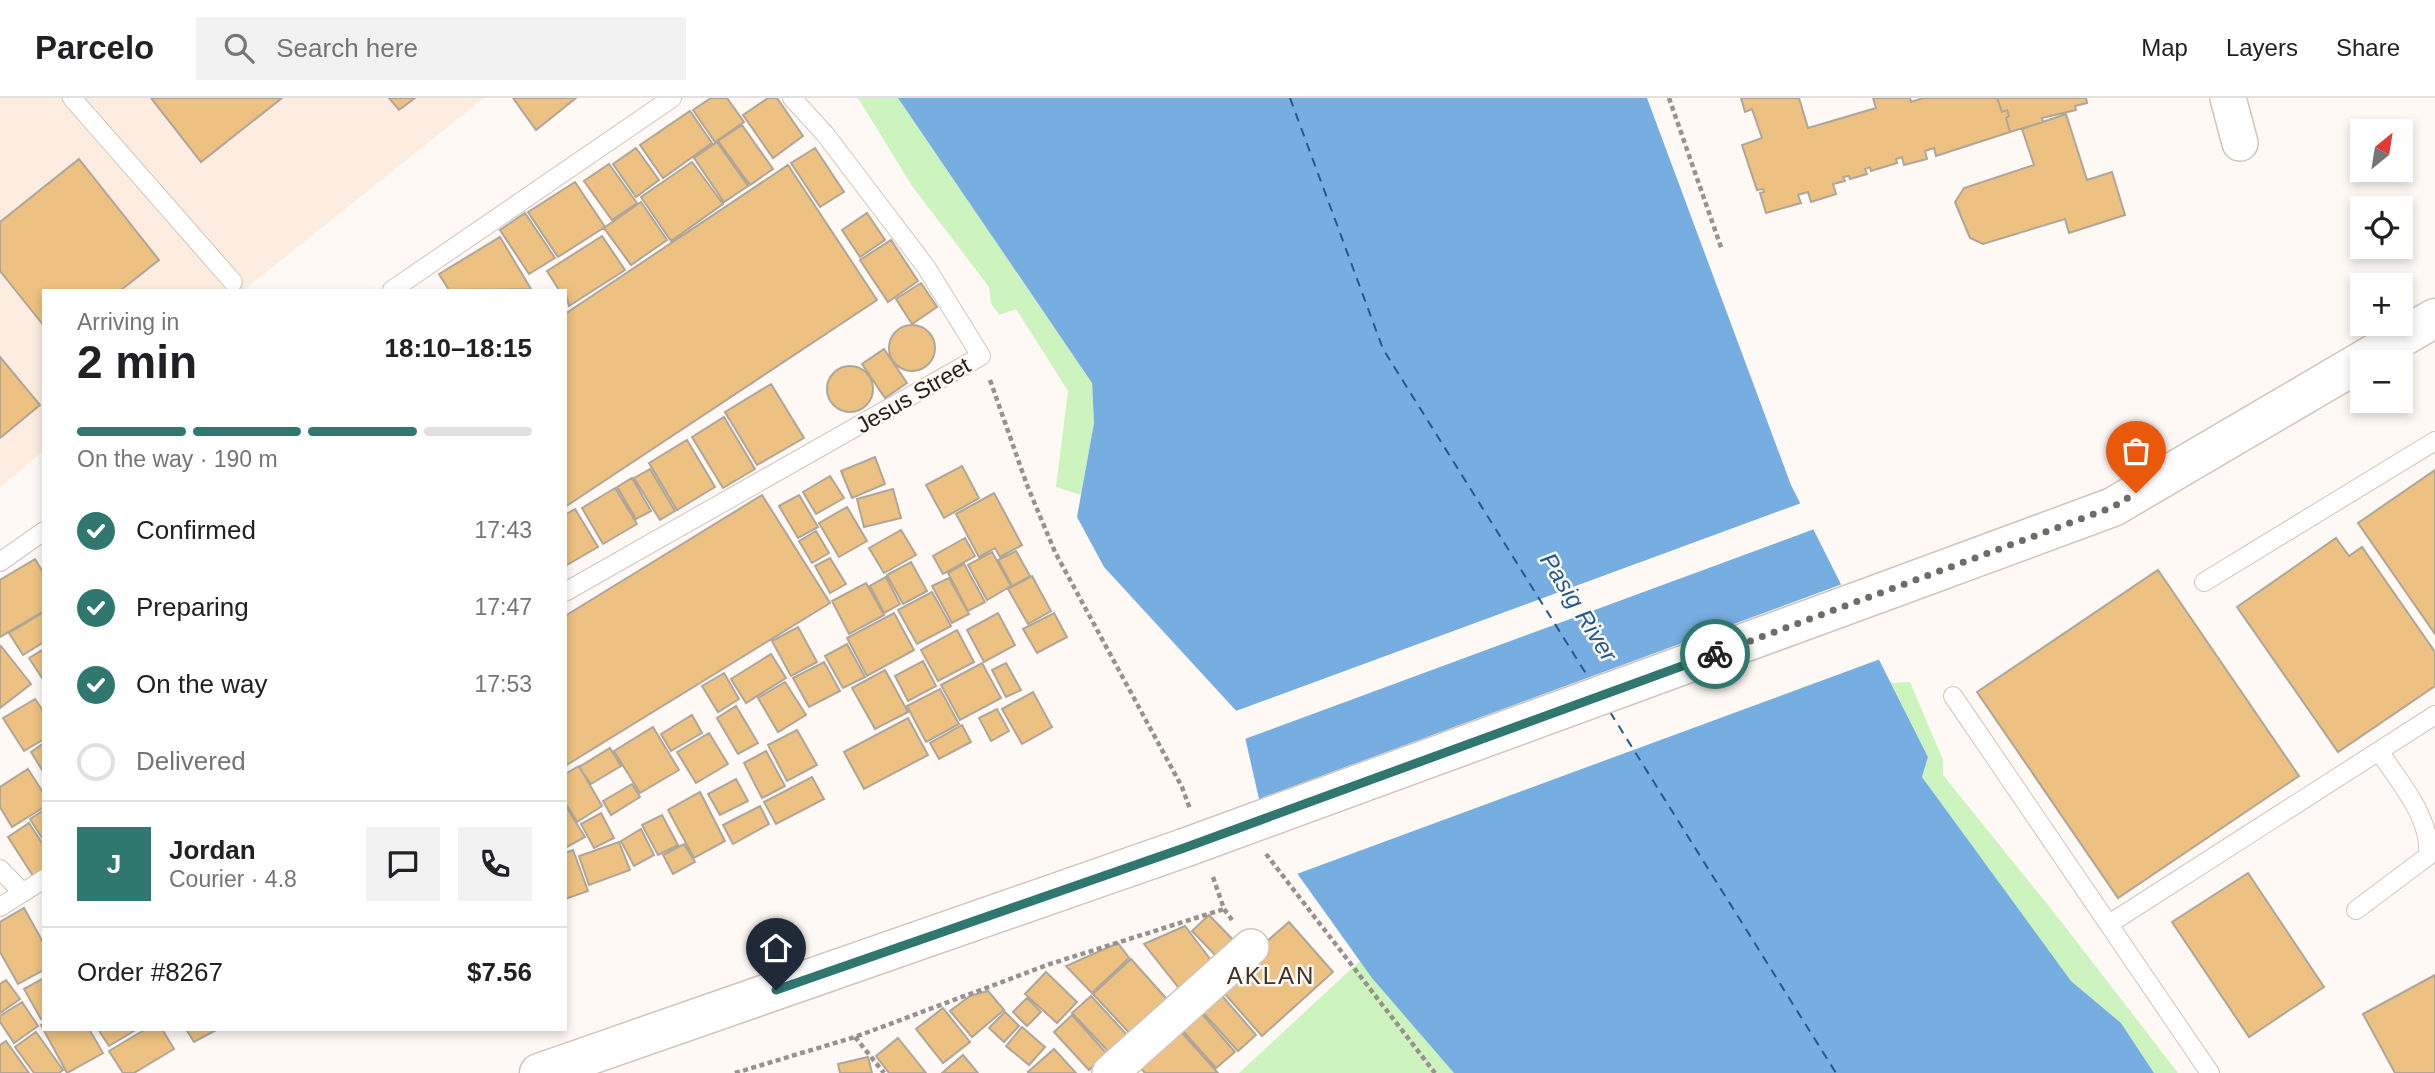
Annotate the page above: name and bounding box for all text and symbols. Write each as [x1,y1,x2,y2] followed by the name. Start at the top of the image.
[196,17,686,80] search box
[35,29,154,66] text: Parcelo
[220,29,258,67] icon: search
[276,33,418,63] text: Search here
[2141,34,2188,61] text: Map
[2226,34,2298,61] text: Layers
[2336,34,2400,61] text: Share
[2350,119,2413,182] north arrow
[2350,119,2413,413] map controls
[2350,196,2413,259] button: locate
[2350,273,2413,336] button: +
[77,309,179,335] text: Arriving in
[385,333,532,363] text: 18:10–18:15
[77,336,197,388] text: 2 min
[2350,350,2413,413] button: −
[851,351,975,438] street label: Jesus Street
[2106,421,2166,493] pin
[2117,432,2155,470] icon: bag
[77,446,278,472] text: On the way · 190 m
[77,512,115,550] icon: check
[136,515,256,545] text: Confirmed
[474,517,532,543] text: 17:43
[1535,548,1623,667] water label: Pasig River
[77,589,115,627] icon: check
[136,592,249,622] text: Preparing
[474,594,532,620] text: 17:47
[1680,619,1750,689] courier
[1696,635,1734,673] icon: bike
[77,666,115,704] icon: check
[136,669,268,699] text: On the way
[474,671,532,697] text: 17:53
[136,746,246,776] text: Delivered
[366,827,440,901] button: chat
[458,827,532,901] button: phone
[169,835,256,865] text: Jordan
[107,849,121,879] text: J
[169,866,297,892] text: Courier · 4.8
[746,918,806,990] pin
[757,929,795,967] icon: home
[77,957,223,987] text: Order #8267
[467,957,532,987] text: $7.56
[1227,962,1315,989] district label: AKLAN

